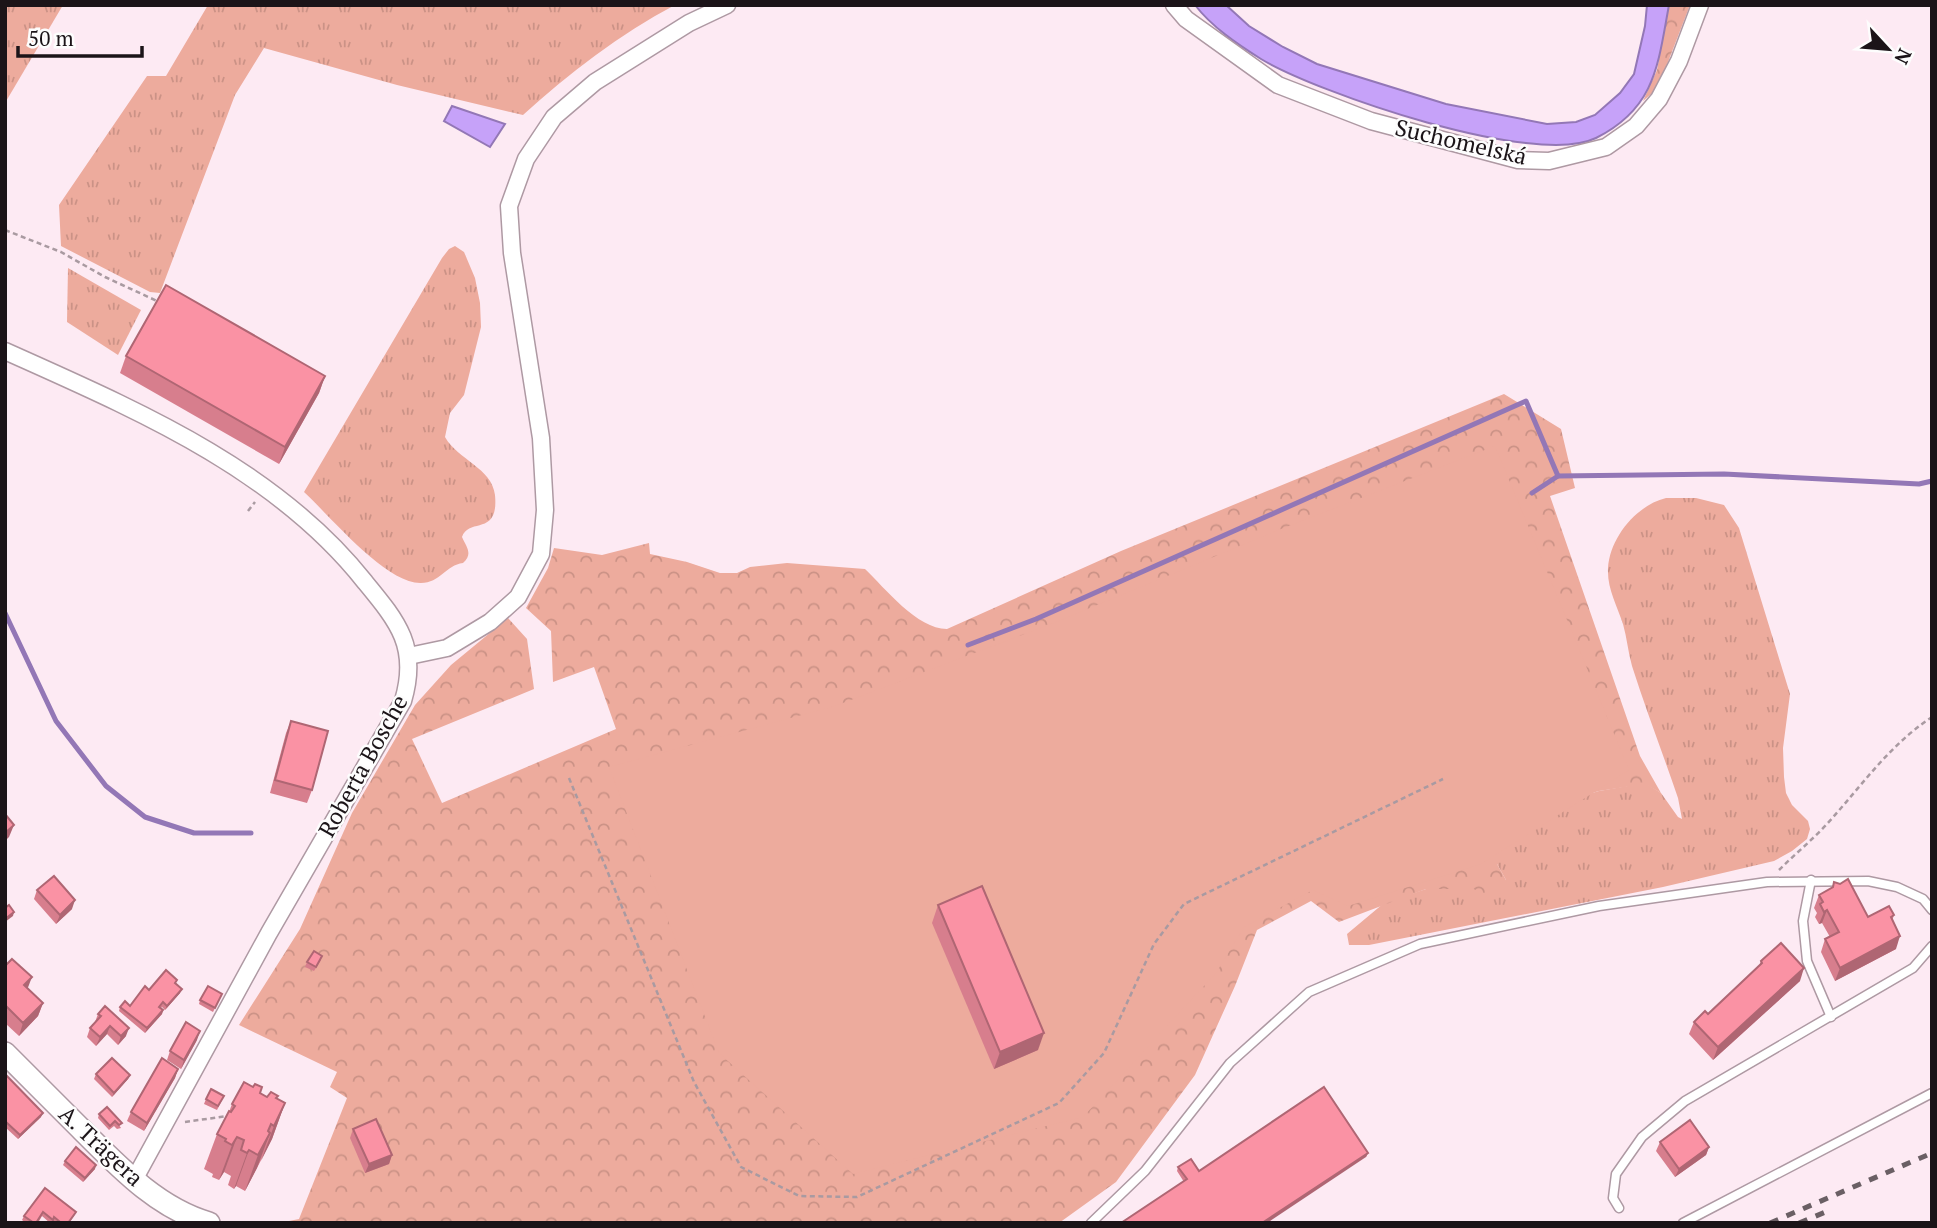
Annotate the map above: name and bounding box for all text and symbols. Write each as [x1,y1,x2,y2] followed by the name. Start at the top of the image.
[18,14,142,58] scale bar
[1853,14,1923,84] north arrow
[28,24,74,52] text: 50 m
[1889,45,1918,69] text: N
[1392,111,1530,172] street label: Suchomelská
[311,689,414,842] street label: Roberta Bosche
[52,1099,151,1193] street label: A. Trägera

